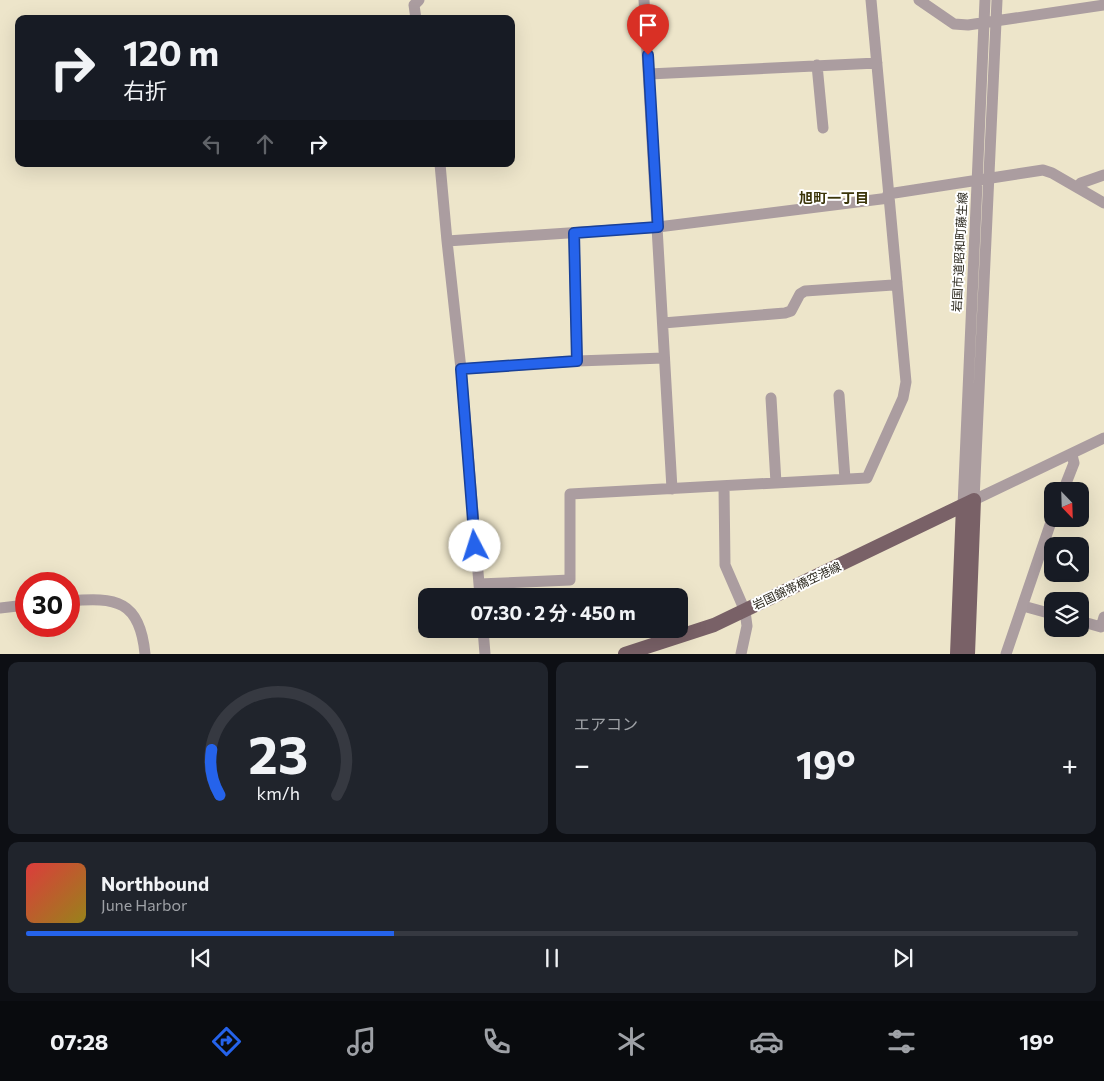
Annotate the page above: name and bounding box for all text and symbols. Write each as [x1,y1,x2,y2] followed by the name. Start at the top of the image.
[627,4,669,55] pin
[634,11,662,39] icon: arrive
[123,30,219,73] text: 120 m
[40,35,105,100] icon: right
[123,77,167,104] text: 右折
[198,130,226,158] icon: left
[251,130,279,158] icon: ahead
[304,130,332,158] icon: right
[799,189,869,206] district label: 旭町一丁目
[949,192,969,312] street label: 岩国市道昭和町藤生線
[1044,482,1089,528] north arrow
[1044,482,1089,637] map controls
[448,519,500,571] position arrow
[1044,537,1089,582] button: search
[750,558,843,612] street label: 岩国錦帯橋空港線
[15,572,80,637] speed limit sign: 30
[1044,592,1089,637] button: layers
[470,601,636,624] text: 07:30 · 2 分 · 450 m
[574,714,638,733] text: エアコン
[248,721,308,785] text: 23
[796,740,856,787] text: 19°
[574,747,590,781] text: −
[1062,747,1078,781] text: +
[256,782,300,804] text: km/h
[101,872,209,895] text: Northbound
[101,895,187,914] text: June Harbor
[187,944,215,972] icon: previous
[538,944,566,972] icon: pause
[889,944,917,972] icon: next
[209,1024,244,1059] icon: directions
[344,1024,379,1059] icon: music
[479,1024,514,1059] icon: phone
[614,1024,649,1059] icon: climate
[749,1024,784,1059] icon: car
[884,1024,919,1059] icon: filters
[50,1028,108,1055] text: 07:28
[1019,1028,1054,1055] text: 19°

